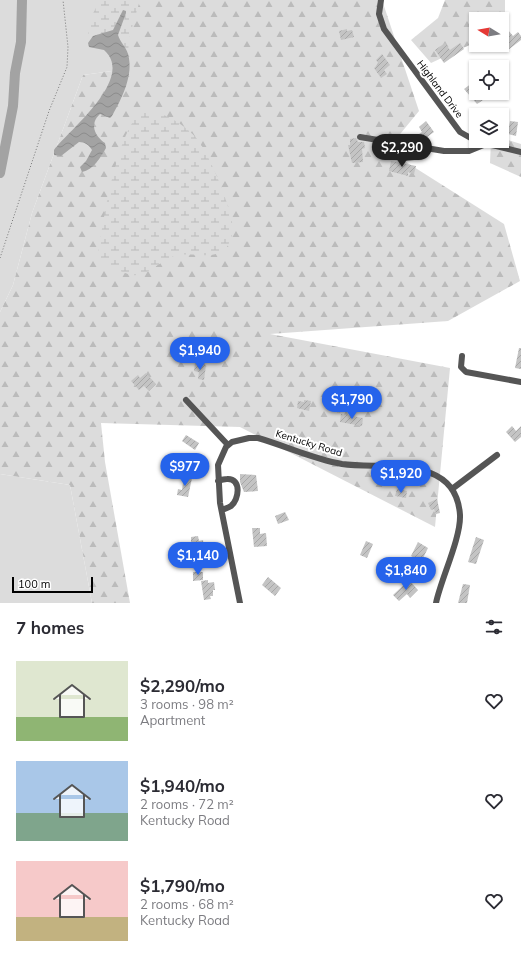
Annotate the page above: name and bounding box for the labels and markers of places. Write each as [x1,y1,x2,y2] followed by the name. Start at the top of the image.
[369,134,435,168] pin: $2,290
[167,337,233,371] pin: $1,940
[319,386,385,420] pin: $1,790
[161,453,209,487] pin: $977
[368,460,434,494] pin: $1,920
[165,542,231,576] pin: $1,140
[373,557,439,591] pin: $1,840

